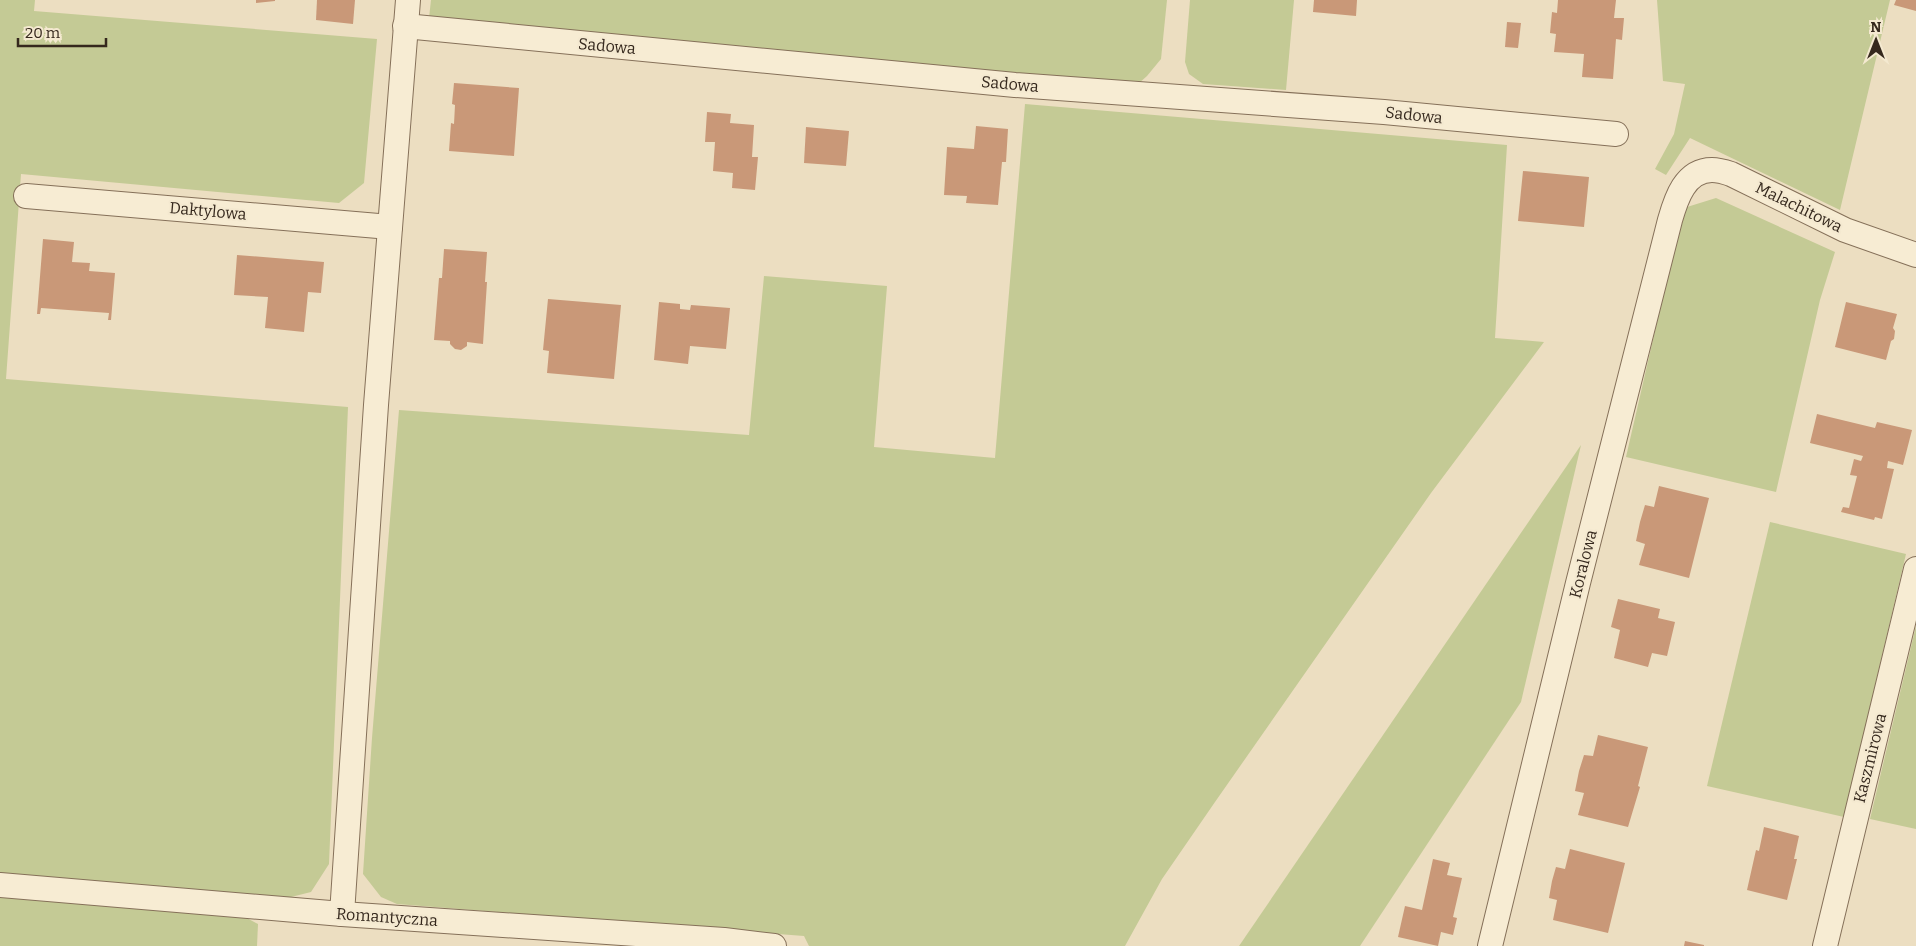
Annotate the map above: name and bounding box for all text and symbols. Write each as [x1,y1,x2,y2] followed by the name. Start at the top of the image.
[18,15,105,47] scale bar
[1851,15,1901,65] north arrow
[1871,19,1882,36] text: N
[25,24,61,42] text: 20 m
[577,34,637,58] street label: Sadowa
[980,72,1040,96] street label: Sadowa
[1384,103,1444,127] street label: Sadowa
[1752,178,1846,236] street label: Malachitowa
[169,198,248,224] street label: Daktylowa
[1565,528,1601,600] street label: Koralowa
[1850,711,1890,805] street label: Kaszmirowa
[335,904,439,930] street label: Romantyczna

